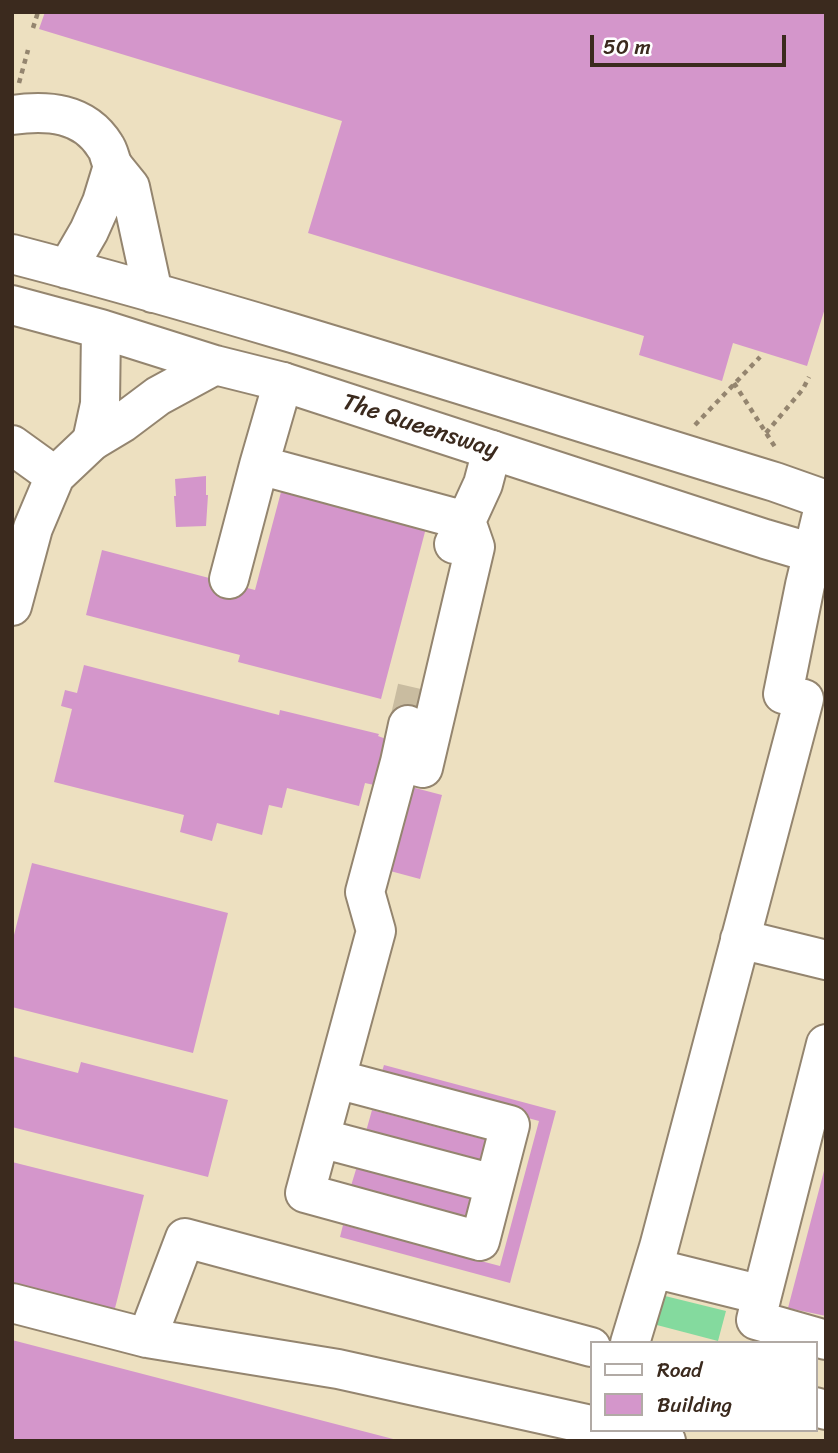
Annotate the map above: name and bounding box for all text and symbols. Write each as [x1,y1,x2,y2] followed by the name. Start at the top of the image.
[593,21,789,65] scale bar
[603,28,651,66] text: 50 m
[339,388,501,466] street label: The Queensway
[590,1341,817,1432] legend
[657,1351,702,1389] text: Road
[657,1386,732,1424] text: Building

